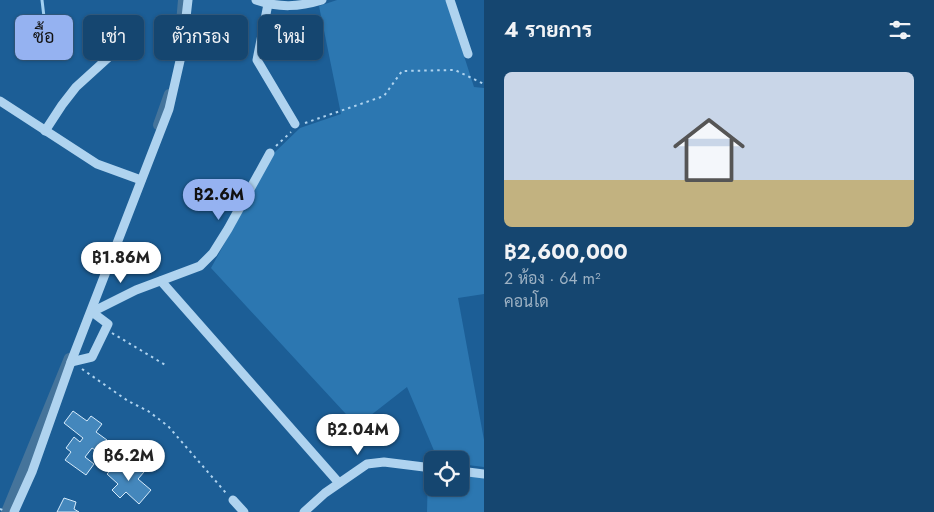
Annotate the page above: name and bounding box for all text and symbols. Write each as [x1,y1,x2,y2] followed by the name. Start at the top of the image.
[15,15,73,60] chip: ซื้อ
[83,15,144,60] chip: เช่า
[154,15,248,60] chip: ตัวกรอง
[258,15,323,60] chip: ใหม่
[504,15,592,45] text: 4 รายการ
[886,16,914,44] icon: filters
[664,105,754,195] icon: home
[184,178,254,221] pin: ฿2.6M
[194,183,244,206] text: ฿2.6M
[504,237,628,267] text: ฿2,600,000
[80,242,162,284] pin: ฿1.86M
[92,246,150,269] text: ฿1.86M
[504,267,601,290] text: 2 ห้อง · 64 m²
[504,290,549,313] text: คอนโด
[317,414,399,456] pin: ฿2.04M
[327,418,389,441] text: ฿2.04M
[94,440,164,482] pin: ฿6.2M
[104,444,154,467] text: ฿6.2M
[424,451,469,496] map controls
[424,451,469,496] button: locate

